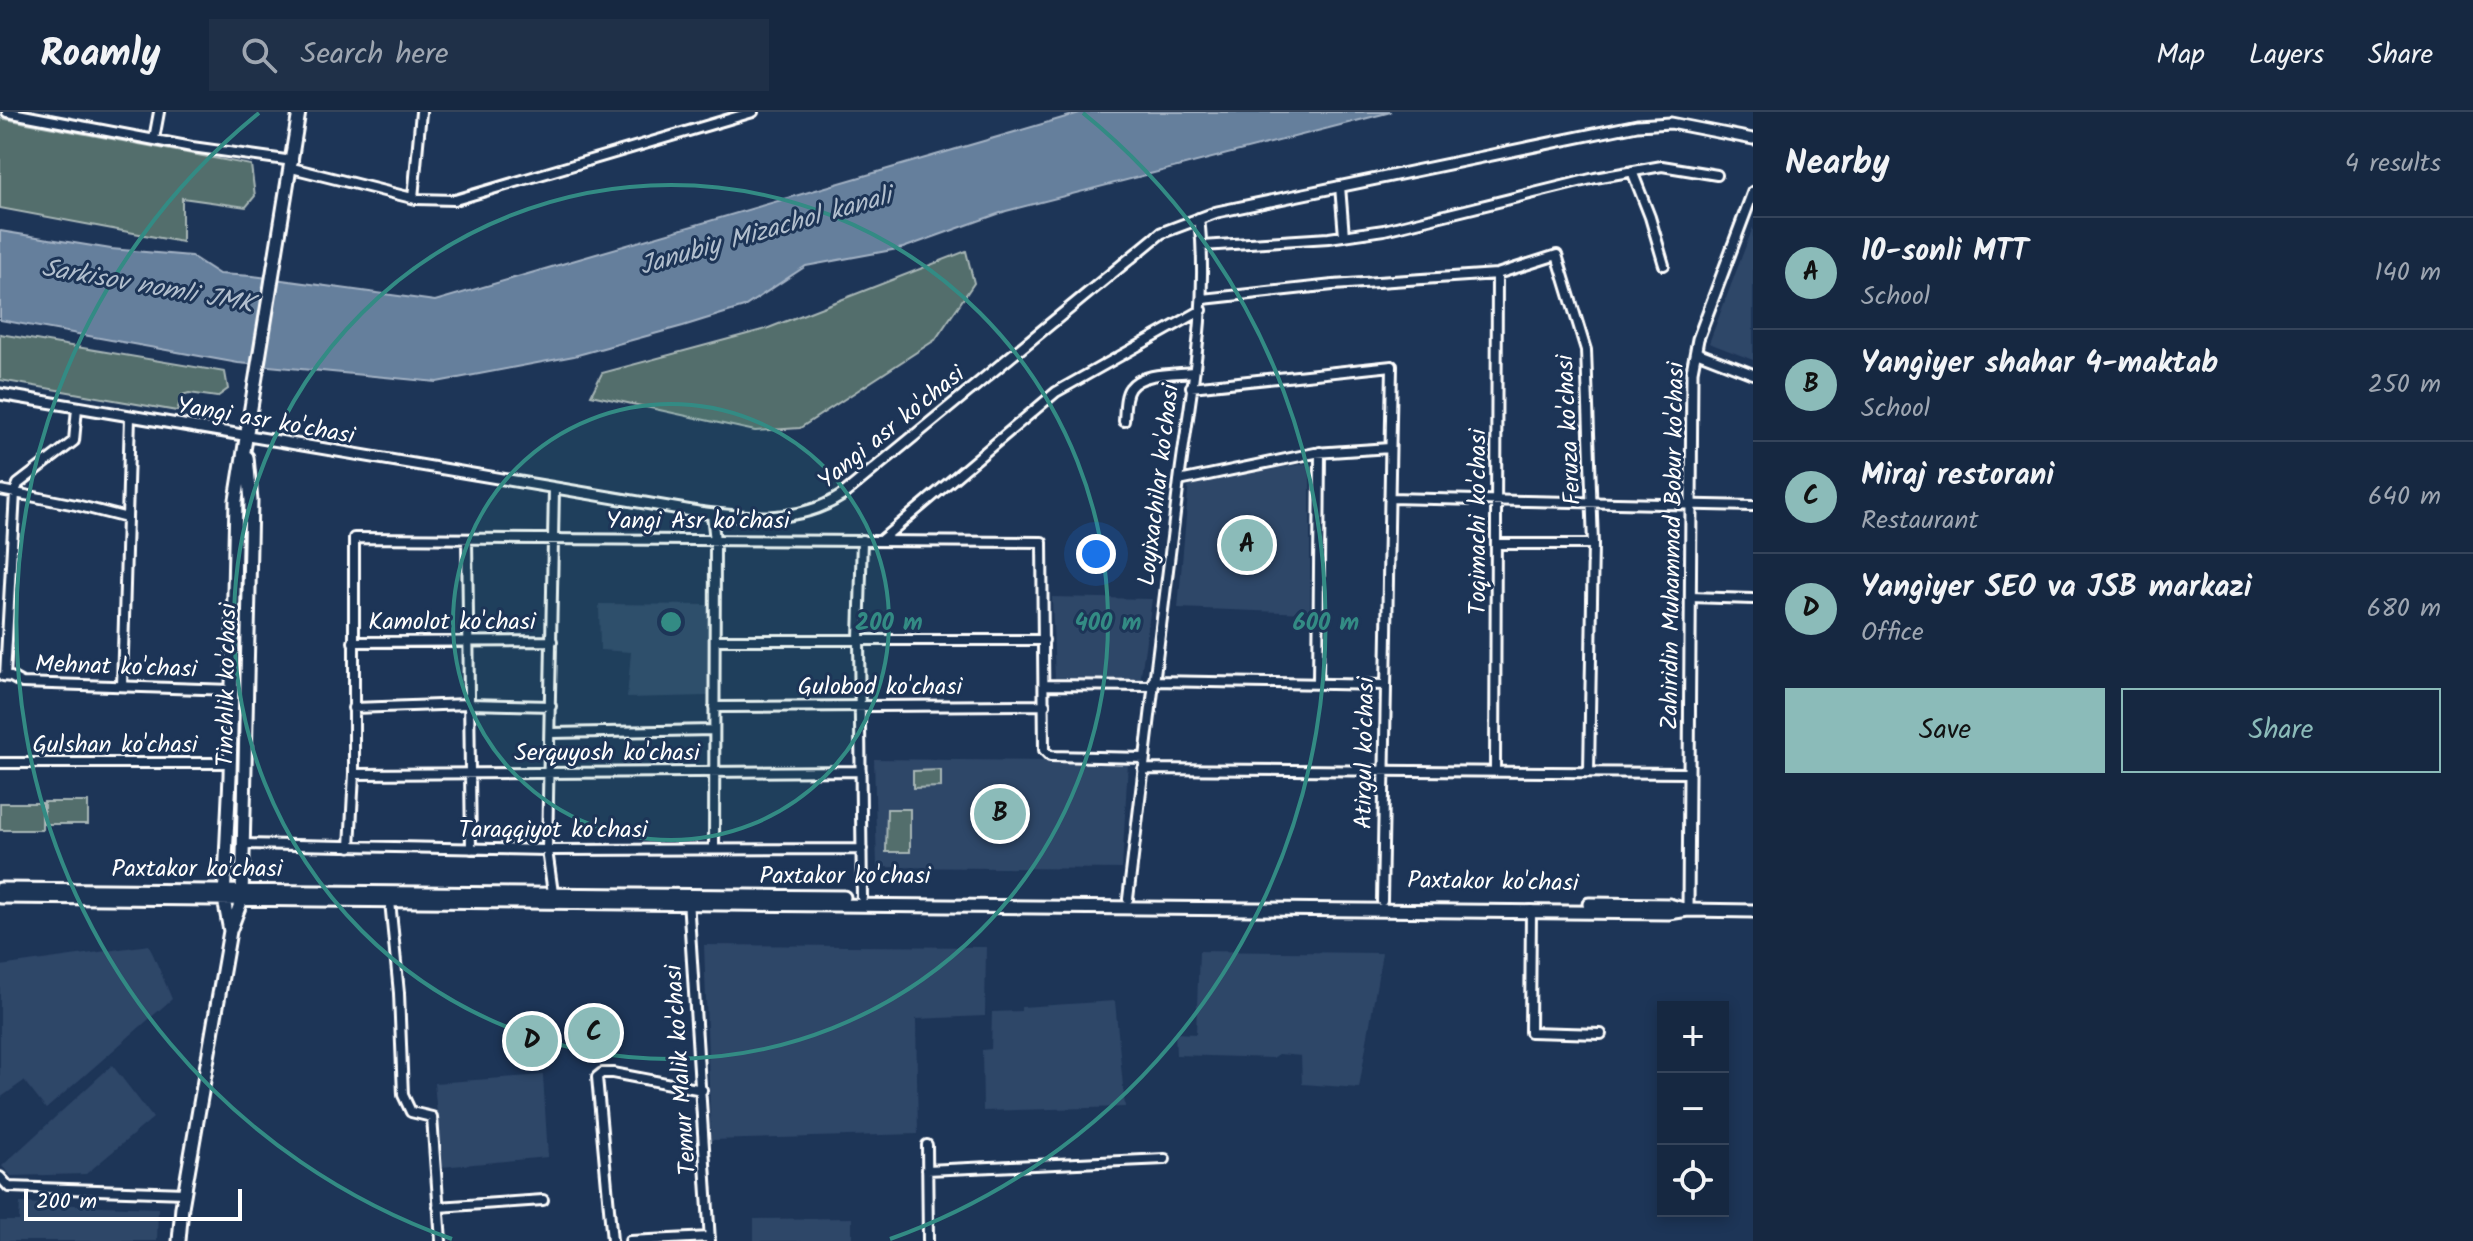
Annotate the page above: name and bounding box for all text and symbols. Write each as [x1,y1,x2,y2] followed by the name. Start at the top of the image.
[209,19,769,91] search box
[40,25,161,85] text: Roamly
[301,31,448,79] text: Search here
[237,33,281,77] icon: search
[2156,33,2205,78] text: Map
[2249,33,2324,78] text: Layers
[2368,33,2433,78] text: Share
[1785,137,1890,191] text: Nearby
[2345,143,2441,185] text: 4 results
[635,174,902,288] water label: Janubiy Mizachol kanali
[1861,228,2028,276] text: 10-sonli MTT
[38,248,262,327] water label: Sarkisov nomli JMK
[1803,252,1819,294] text: A
[2374,252,2441,294] text: 140 m
[1861,276,1930,318] text: School
[1861,340,2218,388] text: Yangiyer shahar 4-maktab
[1546,352,1593,506] street label: Feruza ko'chasi
[810,356,975,500] street label: Yangi asr ko'chasi
[1651,360,1696,731] street label: Zahiridin Muhammad Bobur ko'chasi
[1803,364,1819,406] text: B
[2368,364,2441,406] text: 250 m
[1128,381,1191,588] street label: Loyixachilar ko'chasi
[174,387,359,457] street label: Yangi asr ko'chasi
[1861,388,1930,430] text: School
[1459,428,1498,615] street label: Toqimachi ko'chasi
[1861,452,2054,500] text: Miraj restorani
[1803,476,1819,518] text: C
[2368,476,2441,518] text: 640 m
[1861,500,1978,542] text: Restaurant
[606,502,791,541] street label: Yangi Asr ko'chasi
[1221,515,1273,575] pin: A
[1076,534,1116,574] your location
[1861,564,2252,612] text: Yangiyer SEO va JSB markazi
[1802,588,1820,630] text: D
[2367,588,2441,630] text: 680 m
[207,602,248,767] street label: Tinchlik ko'chasi
[368,603,537,642] street label: Kamolot ko'chasi
[855,604,923,643] text: 200 m
[1075,604,1141,643] text: 400 m
[1293,604,1359,643] text: 600 m
[657,608,685,636] centre of rings
[1861,612,1924,654] text: Office
[34,645,199,690] street label: Mehnat ko'chasi
[798,668,963,707] street label: Gulobod ko'chasi
[1345,675,1386,830] street label: Atirgul ko'chasi
[1785,688,2105,773] button: Save
[2121,688,2441,773] button: Share
[32,726,199,765] street label: Gulshan ko'chasi
[514,734,701,773] street label: Serquyosh ko'chasi
[974,784,1026,844] pin: B
[458,811,649,850] street label: Taraqqiyot ko'chasi
[111,850,284,889] street label: Paxtakor ko'chasi
[759,857,932,896] street label: Paxtakor ko'chasi
[1407,862,1580,904] street label: Paxtakor ko'chasi
[655,962,708,1176] street label: Temur Malik ko'chasi
[1657,1001,1729,1217] map controls
[1657,1001,1729,1073] button: +
[568,1003,620,1063] pin: C
[506,1011,558,1071] pin: D
[1657,1073,1729,1145] button: −
[1657,1145,1729,1217] button: locate
[24,1185,242,1221] scale bar
[36,1185,97,1220] text: 200 m

